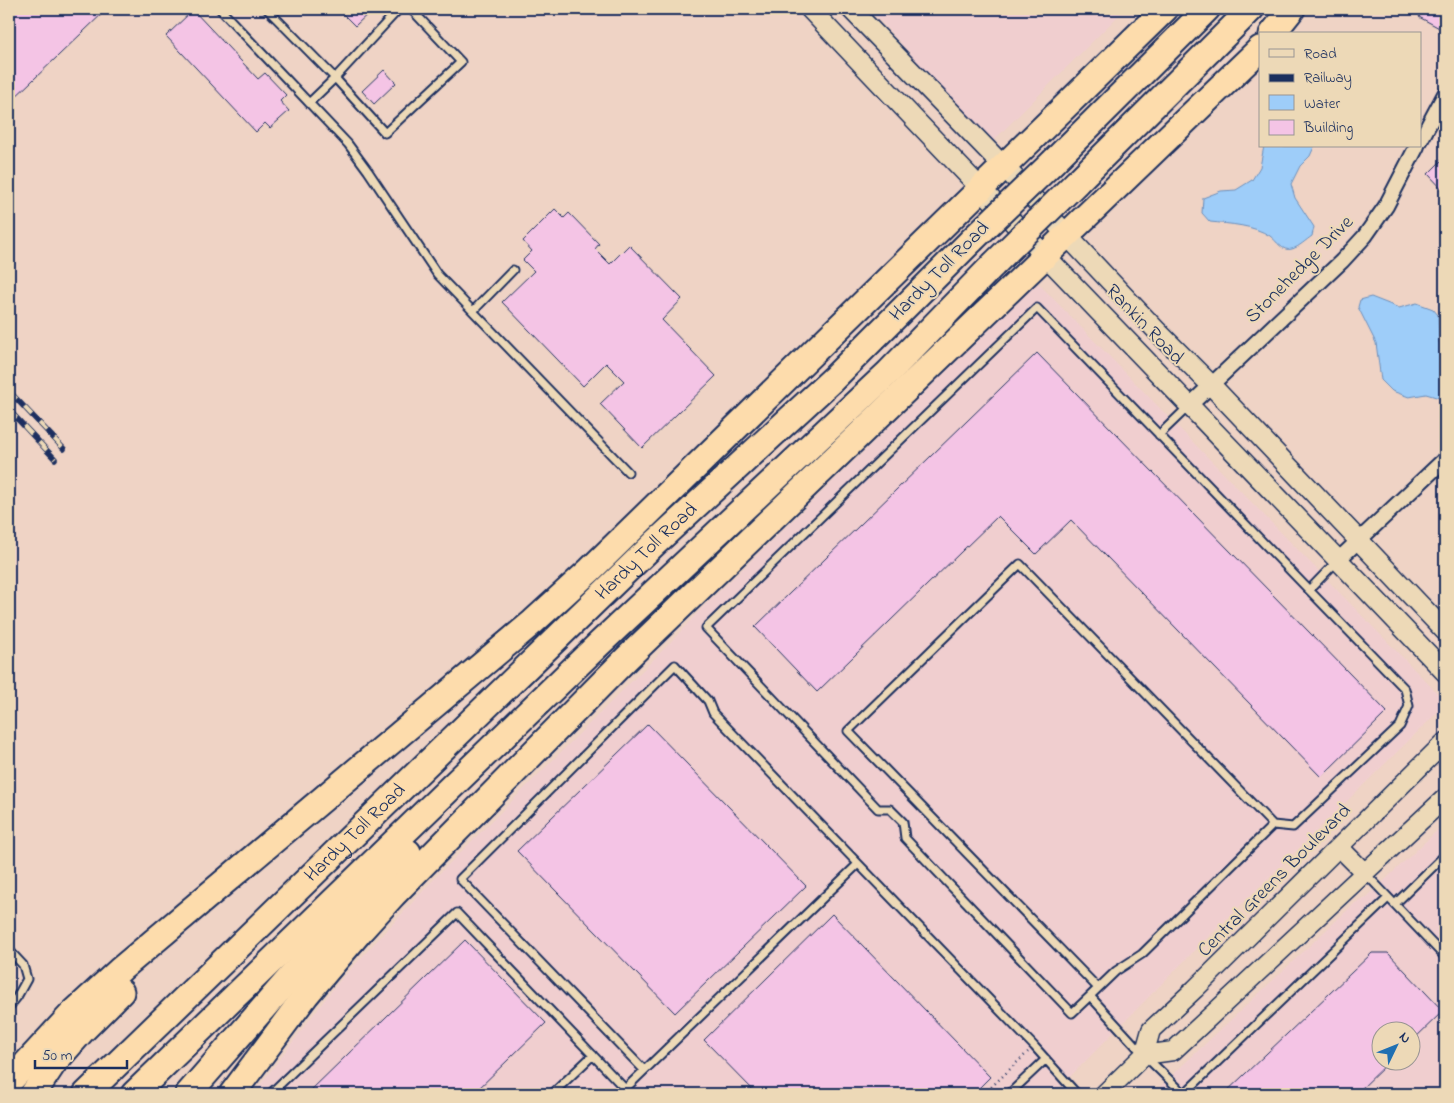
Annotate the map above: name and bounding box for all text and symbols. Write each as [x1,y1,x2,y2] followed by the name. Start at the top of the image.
[1259,32,1422,148] legend
[1304,43,1337,65] text: Road
[1304,67,1352,90] text: Railway
[1304,93,1340,115] text: Water
[1303,117,1353,140] text: Building
[1239,209,1362,332] street label: Stonehedge Drive
[883,215,997,329] street label: Hardy Toll Road
[1098,278,1190,372] street label: Rankin Road
[589,496,704,608] street label: Hardy Toll Road
[298,777,413,889] street label: Hardy Toll Road
[1192,798,1358,964] street label: Central Greens Boulevard
[1372,1020,1422,1070] north arrow
[1394,1028,1415,1049] text: N
[35,1038,128,1070] scale bar
[42,1045,73,1067] text: 50 m

